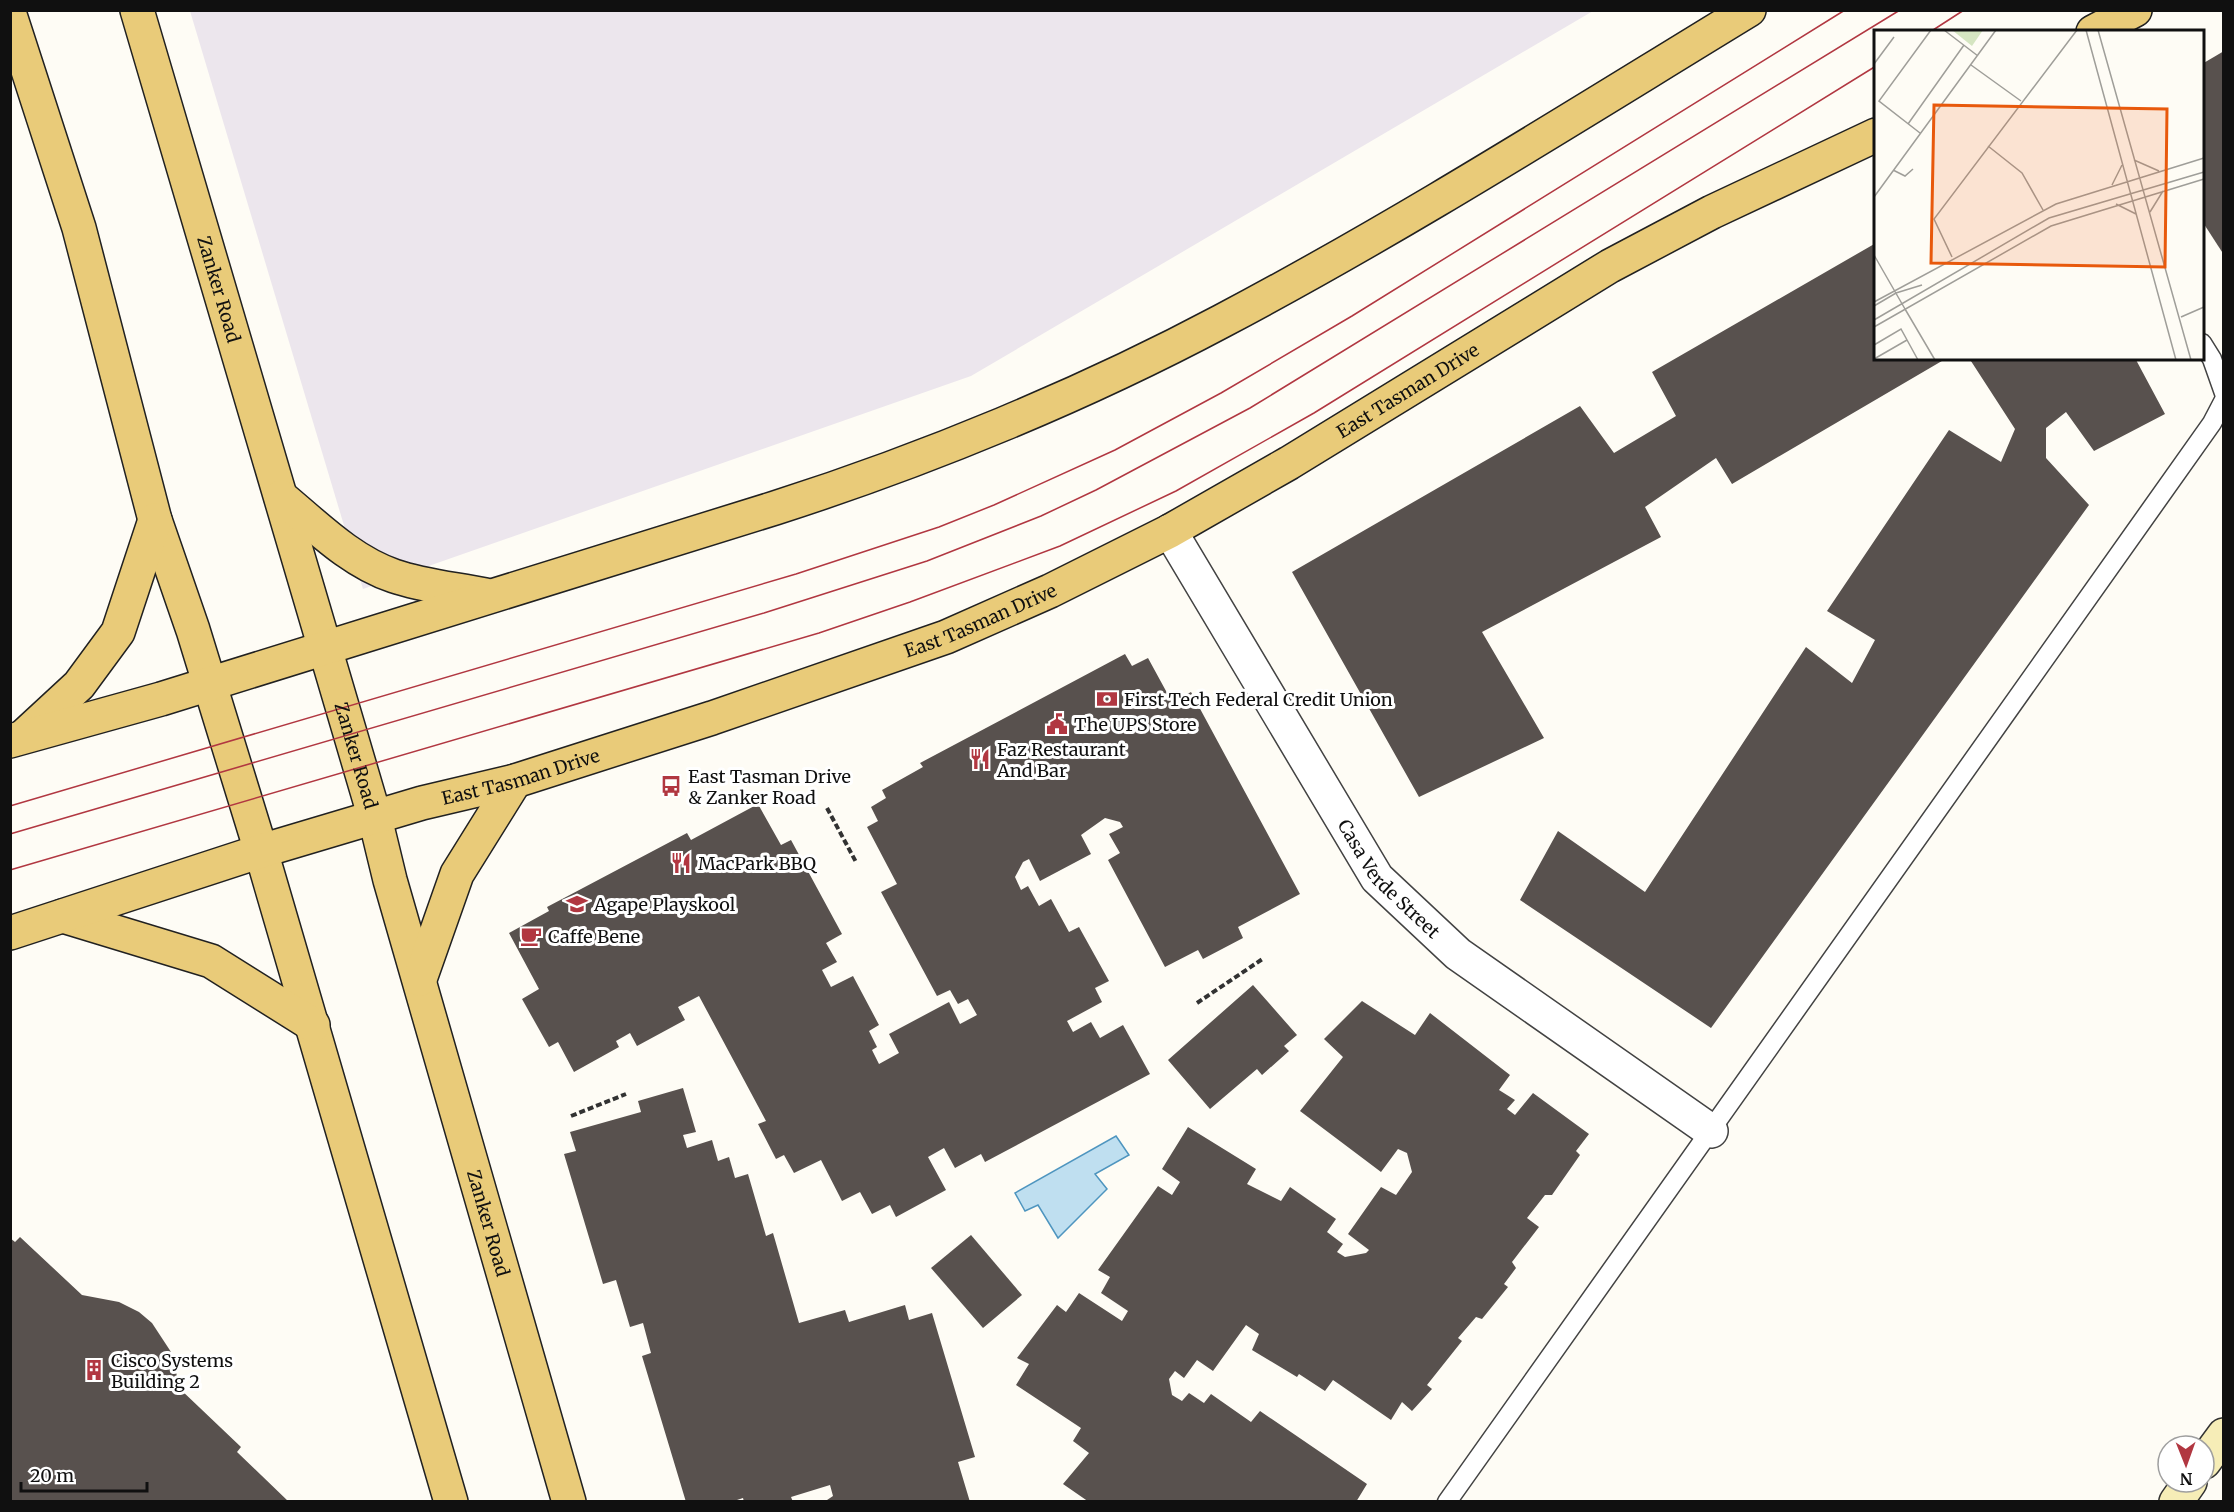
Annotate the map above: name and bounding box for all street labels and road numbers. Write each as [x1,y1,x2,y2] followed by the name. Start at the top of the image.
[193,233,246,345] street label: Zanker Road
[1332,338,1483,443] street label: East Tasman Drive
[901,578,1060,662] street label: East Tasman Drive
[330,699,383,811] street label: Zanker Road
[439,743,602,809] street label: East Tasman Drive
[1333,815,1445,943] street label: Casa Verde Street
[462,1167,515,1279] street label: Zanker Road

